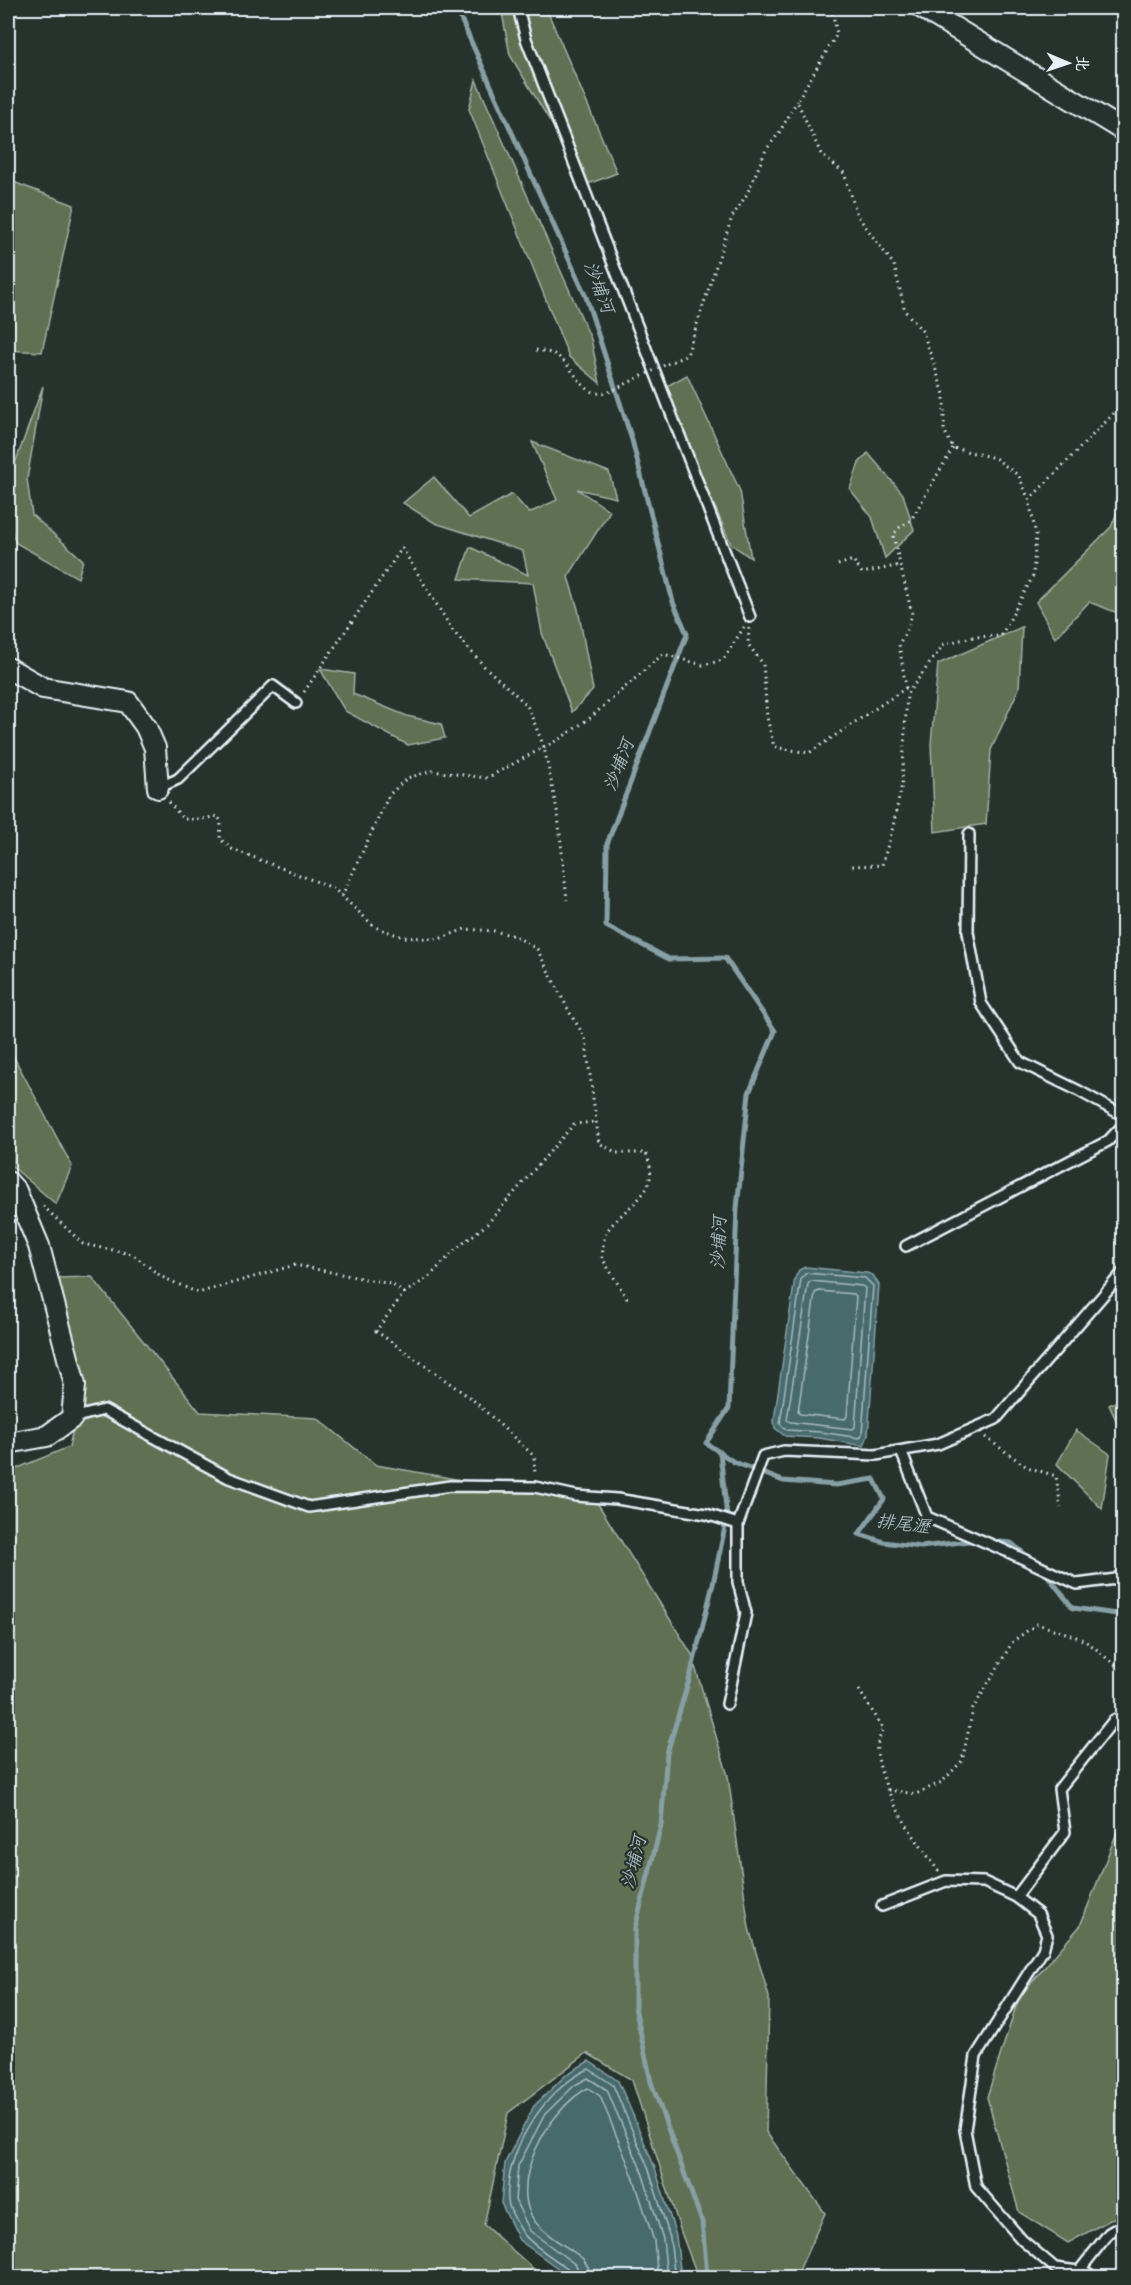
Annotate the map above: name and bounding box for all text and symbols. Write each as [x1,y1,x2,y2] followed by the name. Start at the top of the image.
[1038,33,1098,93] north arrow
[1070,55,1090,72] text: 北
[578,259,618,320] water label: 沙埔河
[601,734,642,795] water label: 沙埔河
[709,1213,733,1270] water label: 沙埔河
[875,1511,933,1540] water label: 排尾瀝
[618,1831,653,1892] water label: 沙埔河

